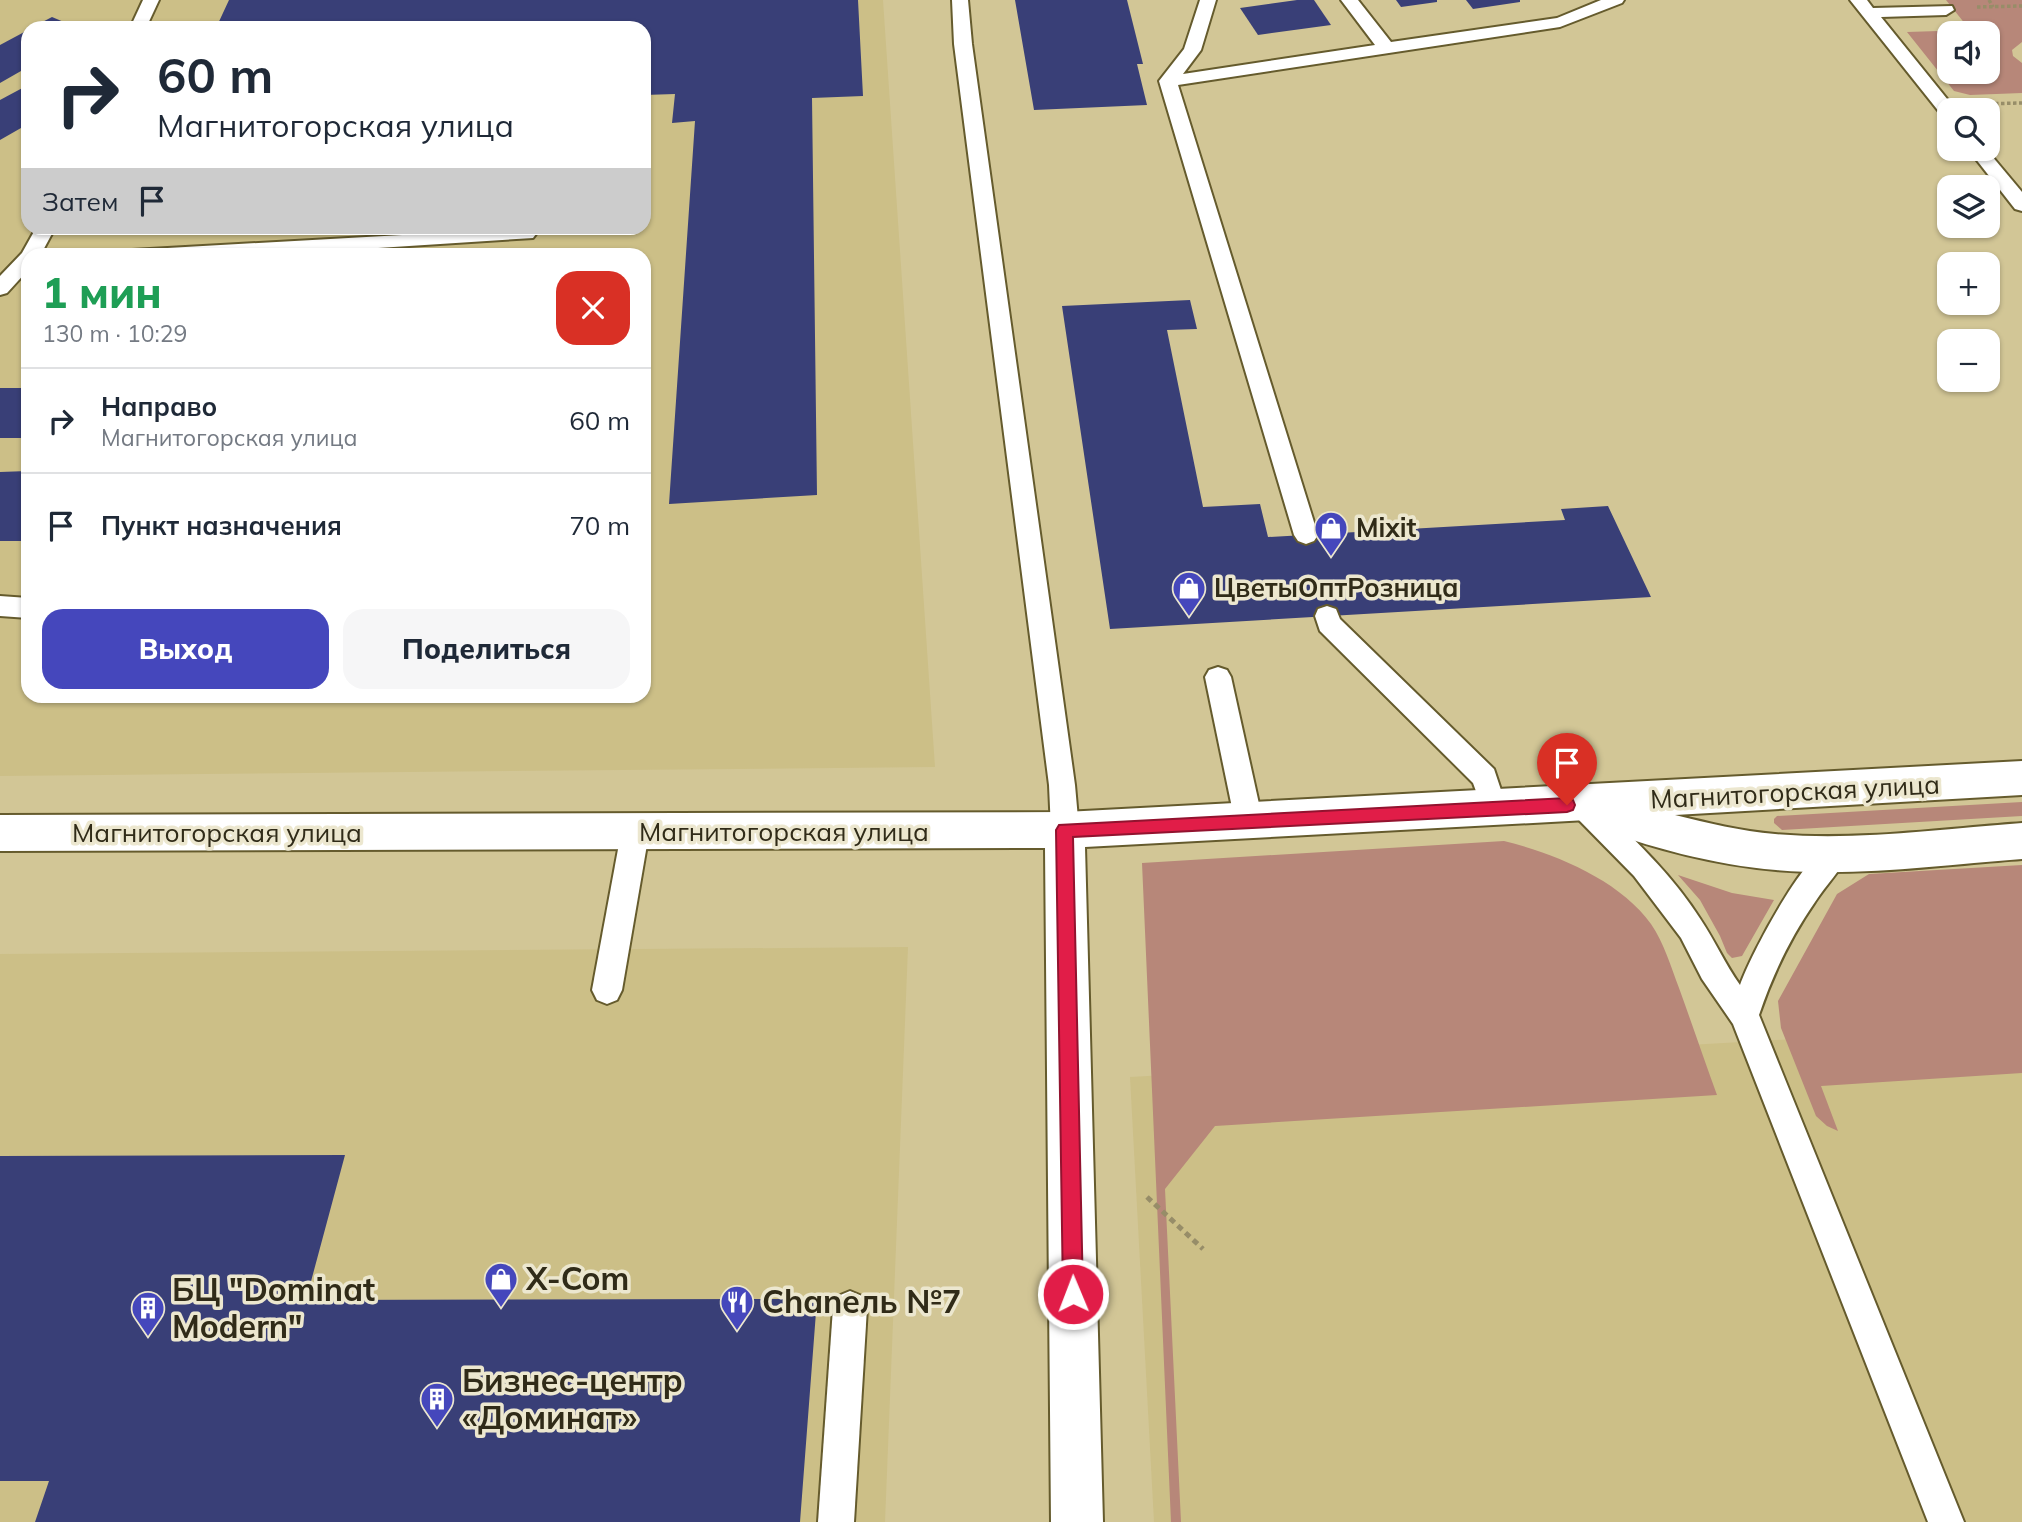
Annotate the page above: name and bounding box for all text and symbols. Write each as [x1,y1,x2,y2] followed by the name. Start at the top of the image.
[1937,21,2000,392] map controls
[1937,21,2000,84] button: sound
[157,44,273,105] text: 60 m
[42,49,133,140] icon: right
[1937,98,2000,161] button: search
[157,105,514,145] text: Магнитогорская улица
[1937,175,2000,238] button: layers
[133,182,171,220] icon: arrive
[42,185,119,218] text: Затем
[1937,252,2000,315] button: +
[42,266,162,319] text: 1 мин
[556,271,630,345] button: close
[42,319,187,348] text: 130 m · 10:29
[1937,329,2000,392] button: −
[101,390,217,423] text: Направо
[42,402,80,440] icon: right
[569,404,630,437] text: 60 m
[101,423,358,452] text: Магнитогорская улица
[42,507,80,545] icon: arrive
[101,509,342,542] text: Пункт назначения
[569,509,630,542] text: 70 m
[1312,509,1350,558] shop icon: Mixit
[1356,511,1416,544] place label: Mixit
[1170,569,1208,618] shop icon: ЦветыОптРозница
[1214,571,1459,604] place label: ЦветыОптРозница
[42,609,329,689] button: Выход
[343,609,630,689] button: Поделиться
[1537,733,1597,805] pin
[1548,744,1586,782] icon: arrive
[1649,767,1941,816] street label: Магнитогорская улица
[639,815,929,848] street label: Магнитогорская улица
[72,816,362,849] street label: Магнитогорская улица
[1036,1257,1110,1331] position arrow
[525,1258,629,1298] place label: X-Com
[482,1260,520,1309] shop icon: X-Com
[172,1269,375,1346] place label: БЦ "Dominat Modern"
[762,1281,961,1321] place label: Chaneль №7
[718,1283,756,1332] restaurant icon: Chaneль №7
[129,1289,167,1338] building icon: БЦ "Dominat Modern"
[462,1360,683,1437] place label: Бизнес-центр «Доминат»
[418,1380,456,1429] building icon: Бизнес-центр «Доминат»

